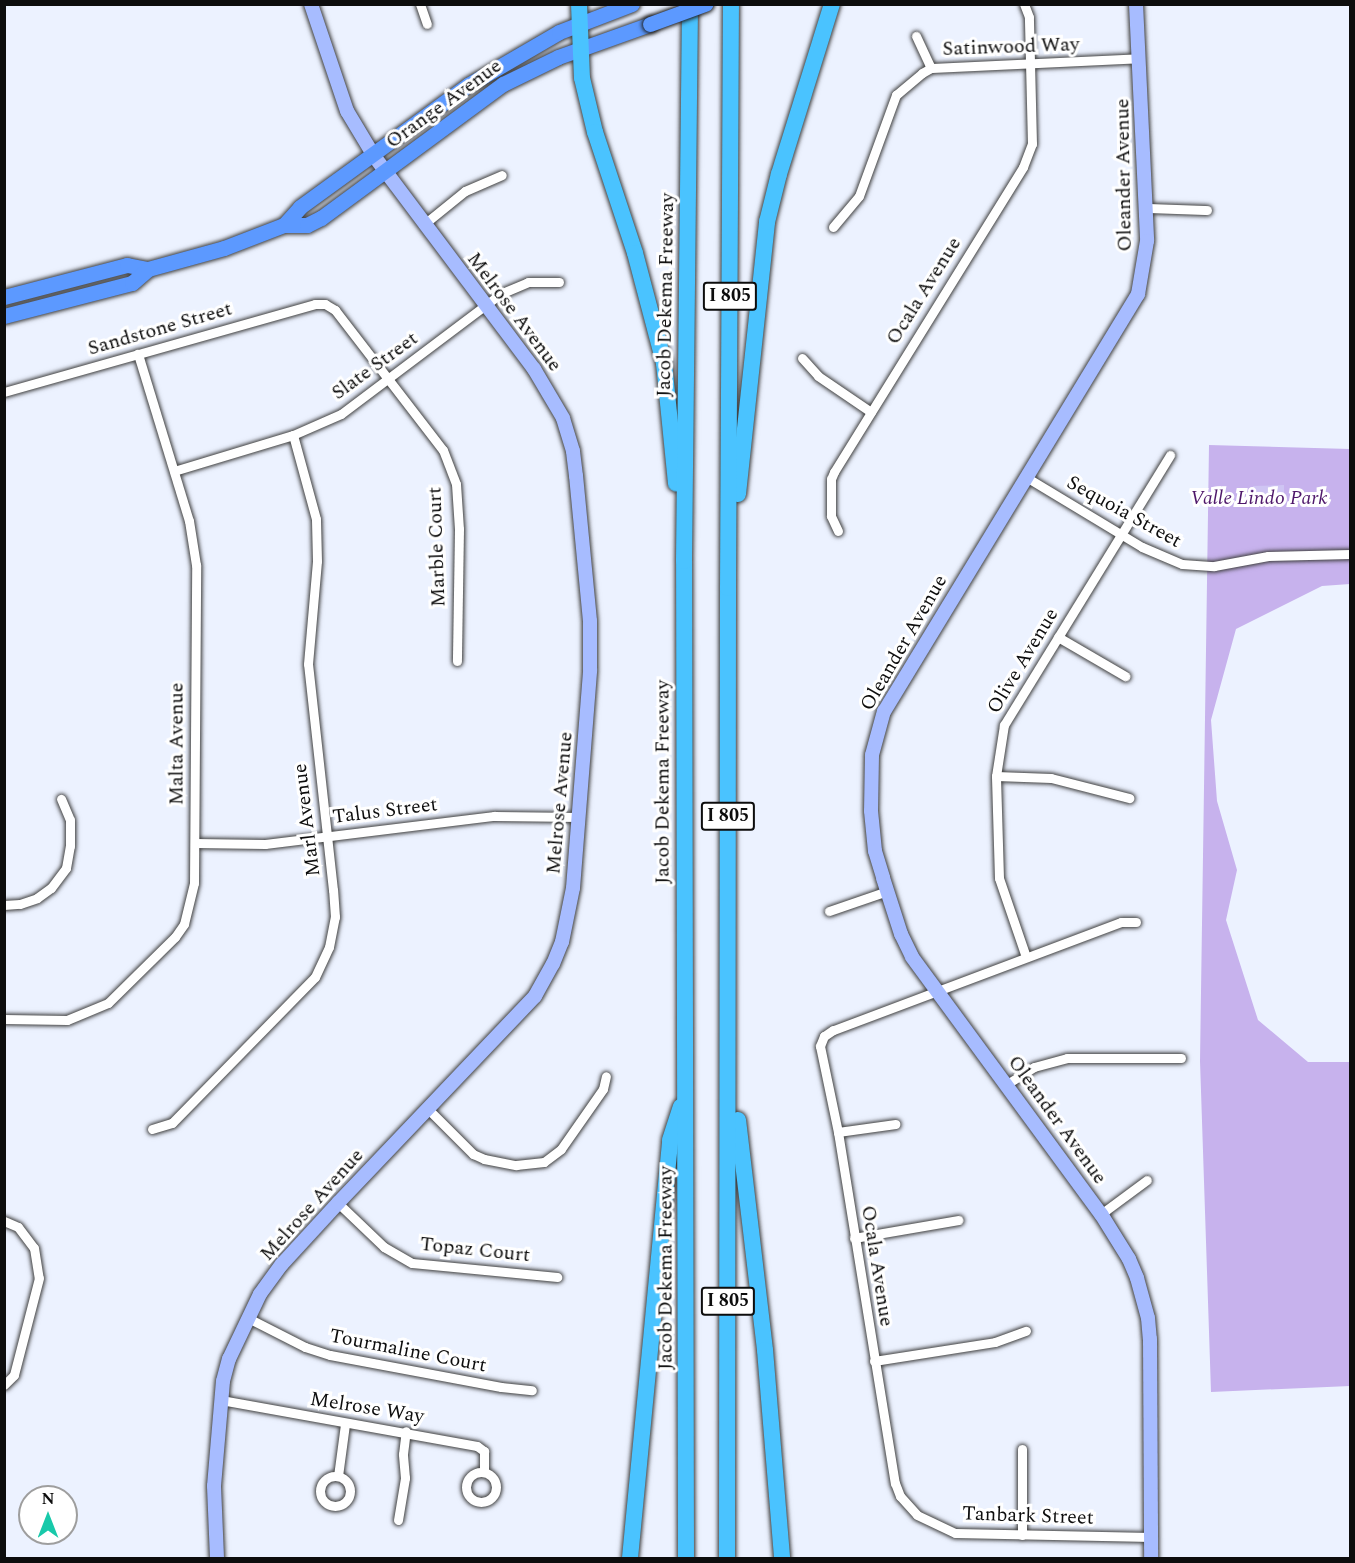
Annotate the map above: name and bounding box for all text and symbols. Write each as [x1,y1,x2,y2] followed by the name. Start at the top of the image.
[942,33,1080,61] street label: Satinwood Way
[382,54,506,154] street label: Orange Avenue
[1111,98,1137,252] street label: Oleander Avenue
[652,193,680,397] street label: Jacob Dekema Freeway
[881,233,967,349] street label: Ocala Avenue
[461,248,567,376] street label: Melrose Avenue
[702,281,758,311] road number: I 805
[85,297,235,361] street label: Sandstone Street
[327,327,423,405] street label: Slate Street
[1062,471,1186,553] street label: Sequoia Street
[1190,486,1328,510] park label: Valle Lindo Park
[423,487,451,607] street label: Marble Court
[855,571,953,715] street label: Oleander Avenue
[982,604,1064,718] street label: Olive Avenue
[651,680,675,884] street label: Jacob Dekema Freeway
[165,683,189,805] street label: Malta Avenue
[542,731,578,875] street label: Melrose Avenue
[288,762,326,878] street label: Marl Avenue
[331,793,439,829] street label: Talus Street
[700,801,756,831] road number: I 805
[1002,1051,1112,1189] street label: Oleander Avenue
[255,1144,369,1266] street label: Melrose Avenue
[654,1166,678,1370] street label: Jacob Dekema Freeway
[856,1204,898,1328] street label: Ocala Avenue
[419,1232,531,1268] street label: Topaz Court
[700,1286,756,1316] road number: I 805
[328,1324,488,1378] street label: Tourmaline Court
[308,1387,426,1429] street label: Melrose Way
[18,1485,78,1545] north arrow
[41,1487,55,1511] text: N
[962,1502,1094,1530] street label: Tanbark Street

